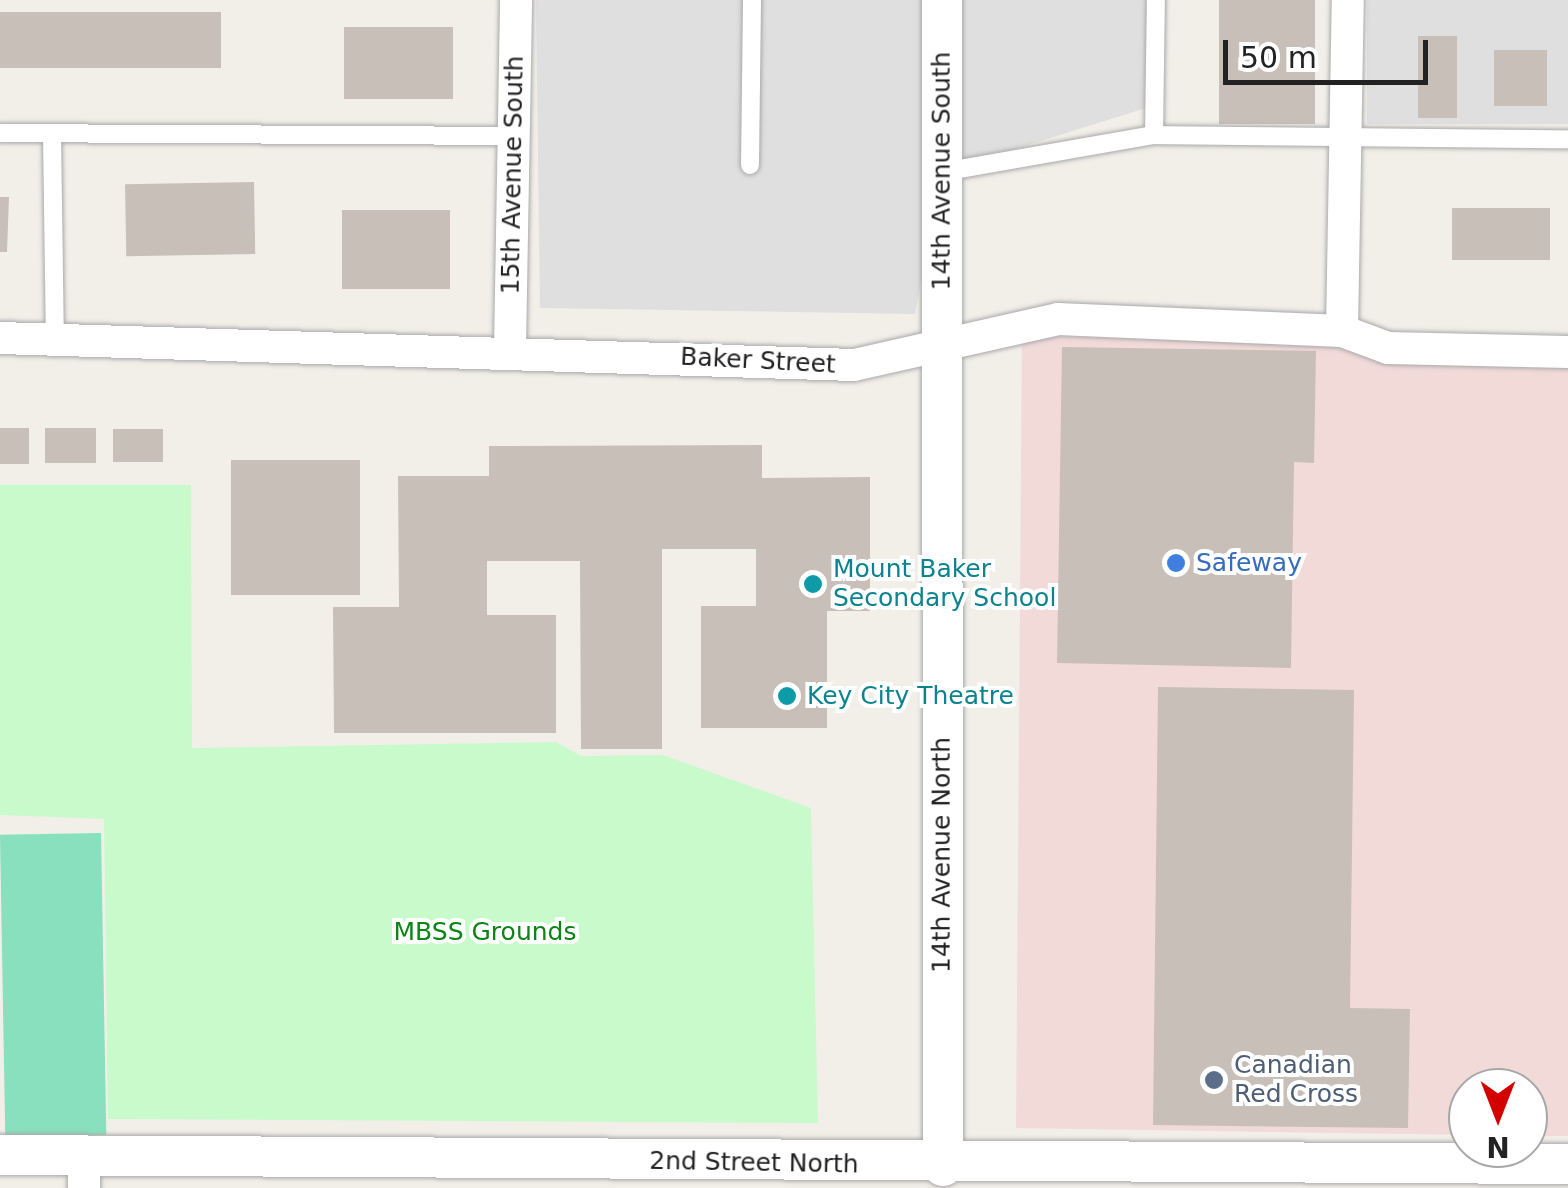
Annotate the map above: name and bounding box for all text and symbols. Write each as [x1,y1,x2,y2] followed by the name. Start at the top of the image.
[1228,20,1433,82] scale bar
[1240,40,1317,75] text: 50 m
[927,52,957,290] street label: 14th Avenue South
[496,55,530,295] street label: 15th Avenue South
[680,342,836,380] street label: Baker Street
[1196,548,1302,578] place label: Safeway
[1165,552,1187,574] marker: Safeway
[833,555,1056,614] place label: Mount Baker Secondary School
[802,573,824,595] marker: Mount Baker Secondary School
[807,681,1014,711] place label: Key City Theatre
[776,685,798,707] marker: Key City Theatre
[927,737,957,973] street label: 14th Avenue North
[394,917,576,947] park label: MBSS Grounds
[1234,1051,1358,1110] place label: Canadian Red Cross
[1448,1068,1548,1168] north arrow
[1203,1069,1225,1091] marker: Canadian Red Cross
[1486,1130,1510,1163] text: N
[649,1146,859,1180] street label: 2nd Street North

